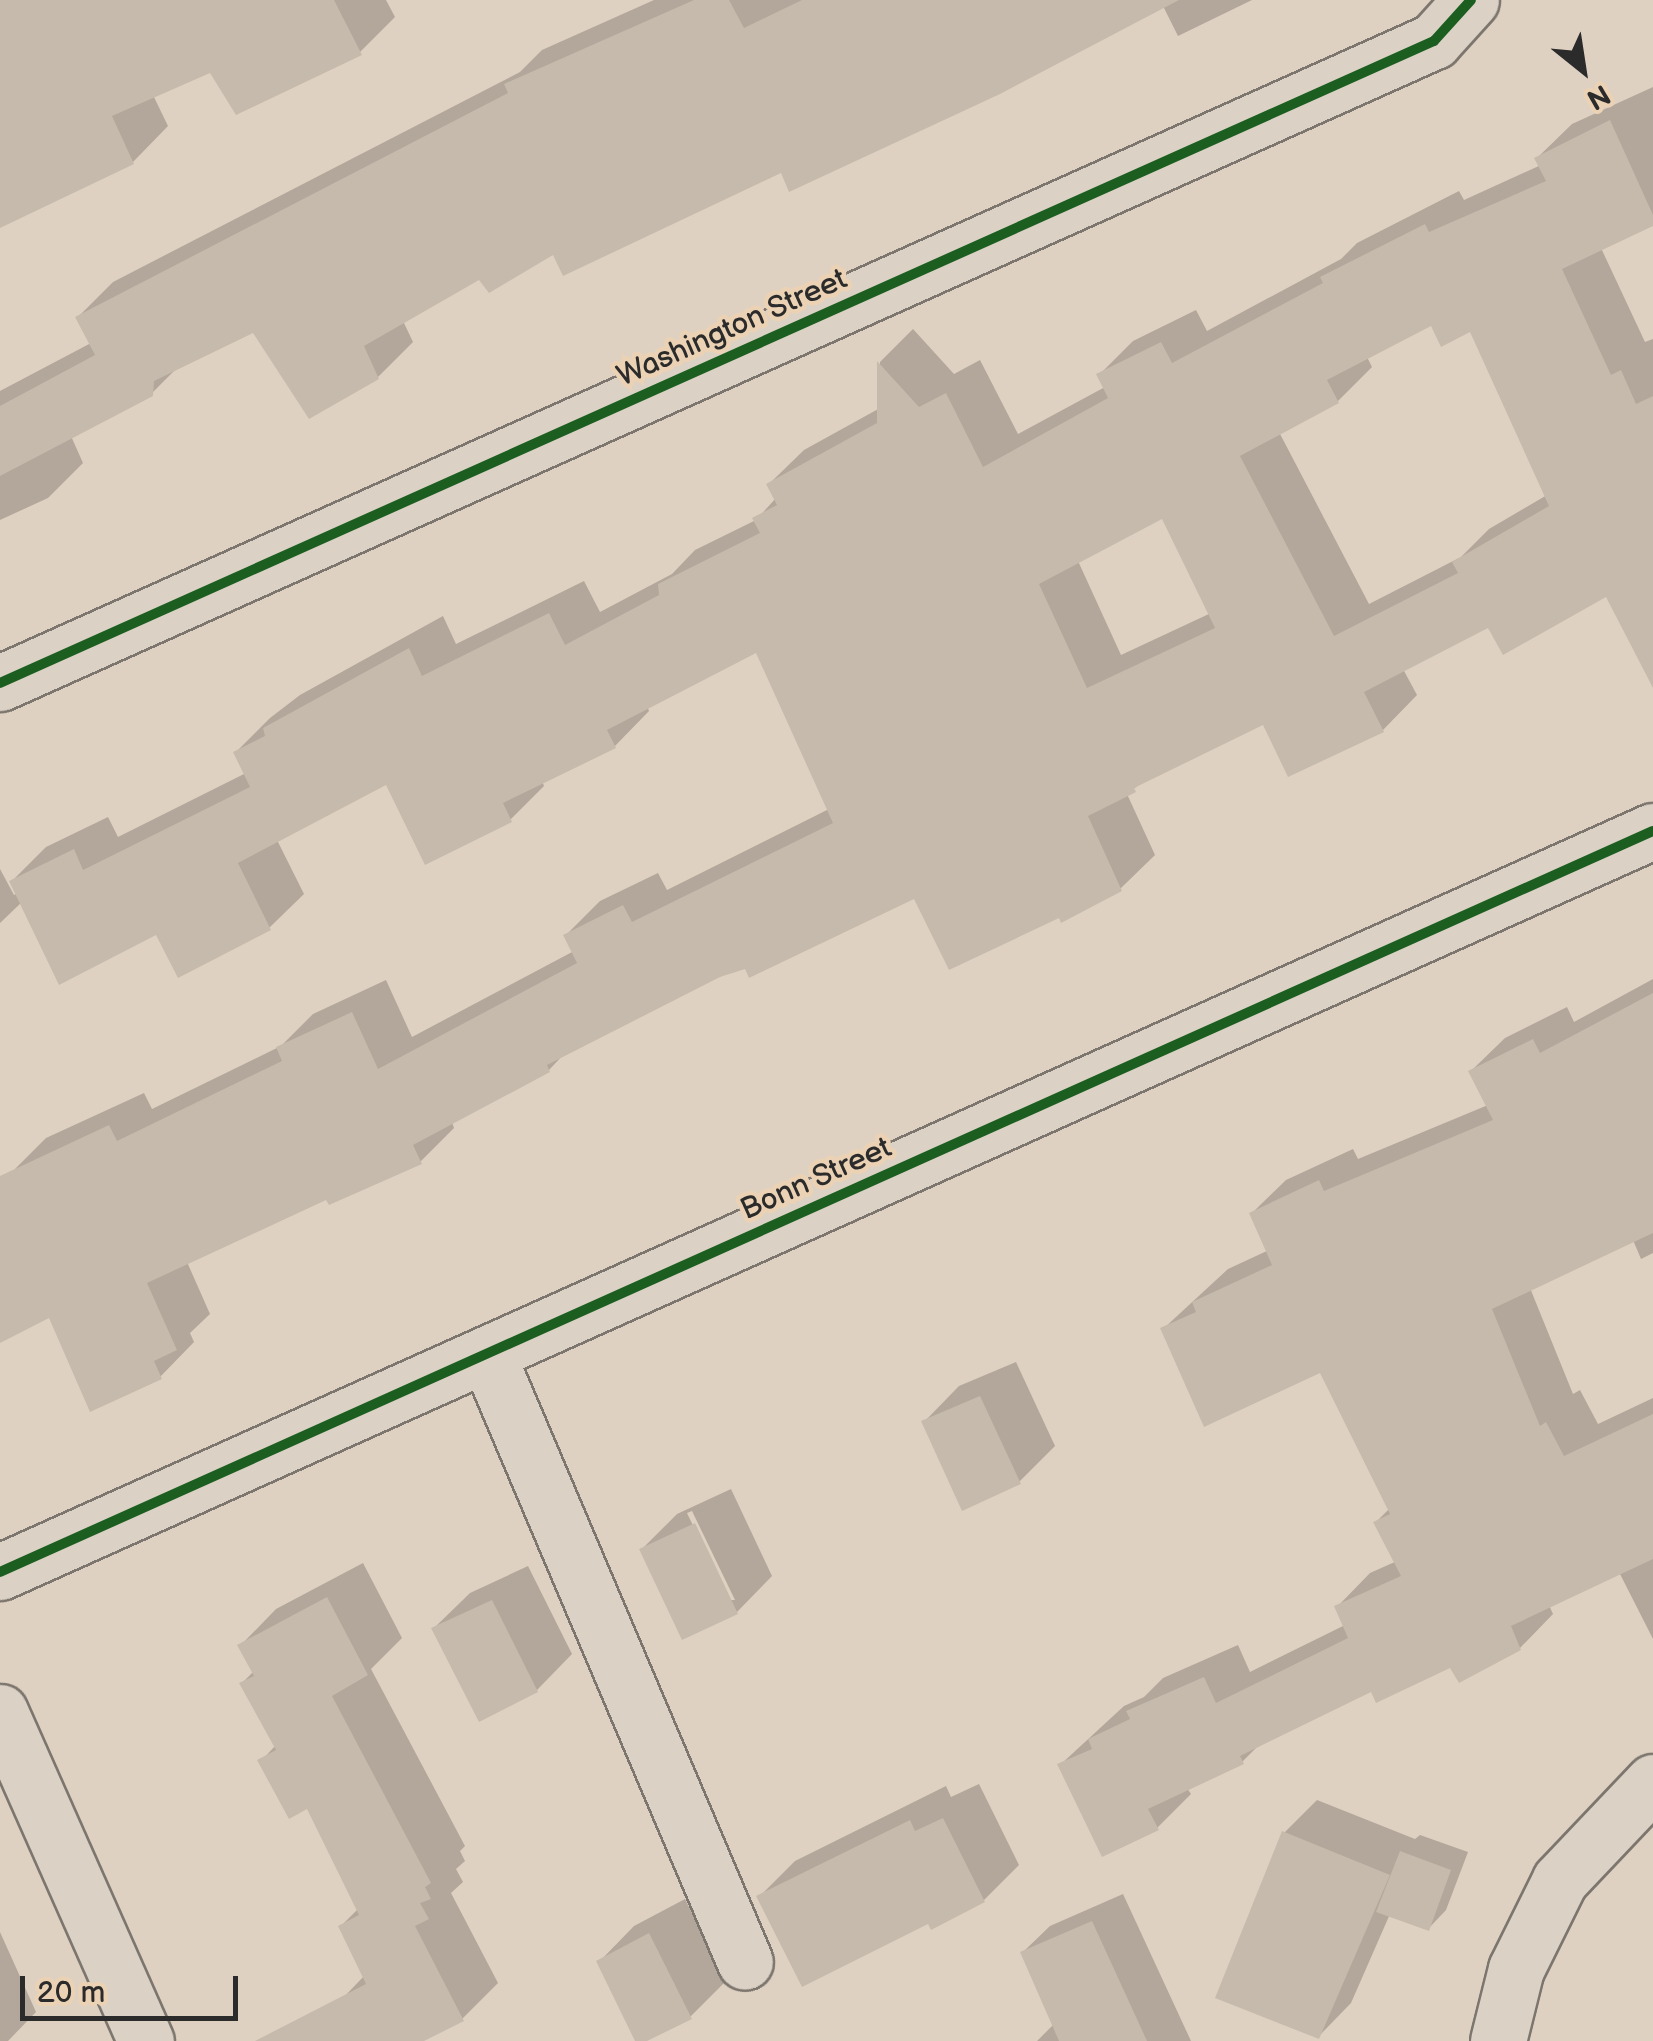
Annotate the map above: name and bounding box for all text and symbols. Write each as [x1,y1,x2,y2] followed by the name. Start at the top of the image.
[1533,20,1633,120] north arrow
[1581,77,1616,116] text: N
[611,261,853,395] street label: Washington Street
[735,1130,897,1228] street label: Bonn Street
[25,1956,242,2018] scale bar
[37,1975,105,2011] text: 20 m

